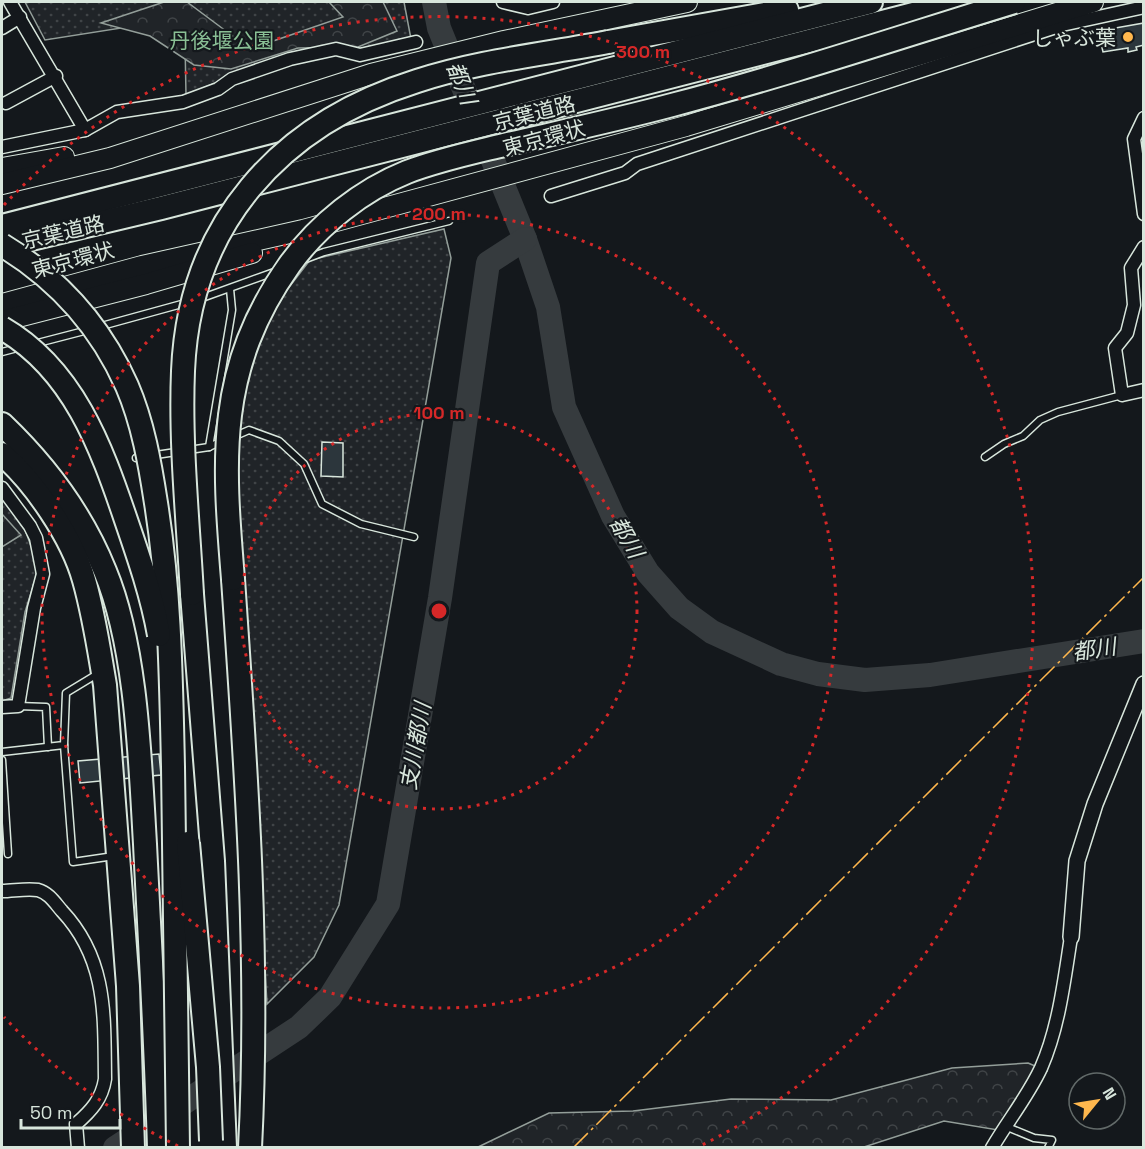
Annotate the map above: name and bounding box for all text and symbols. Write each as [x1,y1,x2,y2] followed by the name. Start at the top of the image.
[1032,24,1116,51] place label: しゃぶ葉
[170,27,275,54] park label: 丹後堰公園
[1121,30,1135,44] marker: しゃぶ葉
[616,40,670,63] text: 300 m
[441,57,484,110] water label: 都川
[490,90,578,136] street label: 京葉道路
[500,114,588,162] street label: 東京環状
[412,202,466,225] text: 200 m
[19,209,107,255] street label: 京葉道路
[29,236,117,284] street label: 東京環状
[413,401,465,424] text: 100 m
[604,511,651,565] water label: 都川
[429,601,449,621] centre of rings
[1070,631,1120,666] water label: 都川
[394,698,437,792] water label: 支川都川
[1067,1071,1127,1131] north arrow
[1098,1084,1121,1104] text: N
[21,1092,120,1130] scale bar
[30,1101,72,1124] text: 50 m

